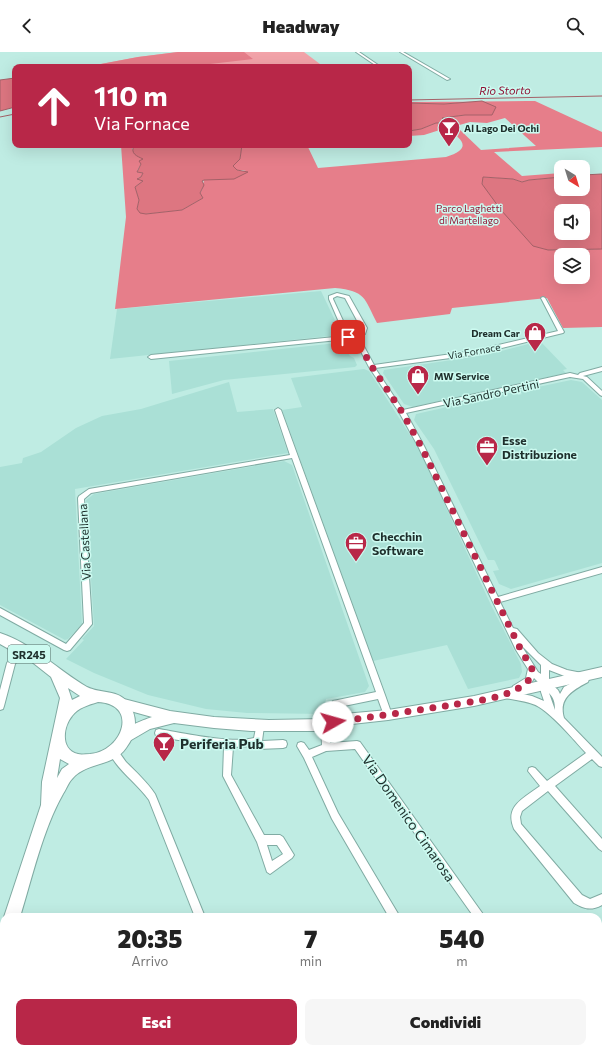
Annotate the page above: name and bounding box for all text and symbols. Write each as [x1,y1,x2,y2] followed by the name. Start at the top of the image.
[16,15,38,37] icon: back
[262,15,340,37] text: Headway
[564,15,586,37] icon: search
[94,78,168,112] text: 110 m
[28,80,80,132] icon: ahead
[479,83,531,97] water label: Rio Storto
[94,112,190,134] text: Via Fornace
[436,115,462,148] bar icon: Al Lago Dei Ochi
[464,122,539,134] place label: Al Lago Dei Ochi
[554,160,590,196] north arrow
[554,160,590,284] map controls
[436,202,502,226] park label: Parco Laghetti di Martellago
[554,204,590,240] button: sound
[554,248,590,284] button: layers
[331,320,365,354] pin
[522,320,548,353] shop icon: Dream Car
[337,326,359,348] icon: arrive
[471,327,520,339] place label: Dream Car
[447,340,501,362] street label: Via Fornace
[405,363,431,396] shop icon: MW Service
[434,370,489,382] place label: MW Service
[442,376,540,410] street label: Via Sandro Pertini
[502,433,577,461] place label: Esse Distribuzione
[474,434,500,467] office icon: Esse Distribuzione
[75,503,93,581] street label: Via Castellana
[372,529,424,557] place label: Checchin Software
[343,530,369,563] office icon: Checchin Software
[8,645,50,663] road number: SR245
[312,701,354,743] position arrow
[151,730,177,763] bar icon: Periferia Pub
[180,735,264,752] place label: Periferia Pub
[359,751,459,885] street label: Via Domenico Cimarosa
[117,924,182,953] text: 20:35
[304,924,318,953] text: 7
[439,924,485,953] text: 540
[131,953,168,969] text: Arrivo
[300,953,322,969] text: min
[456,953,468,969] text: m
[16,999,297,1045] button: Esci
[305,999,586,1045] button: Condividi

